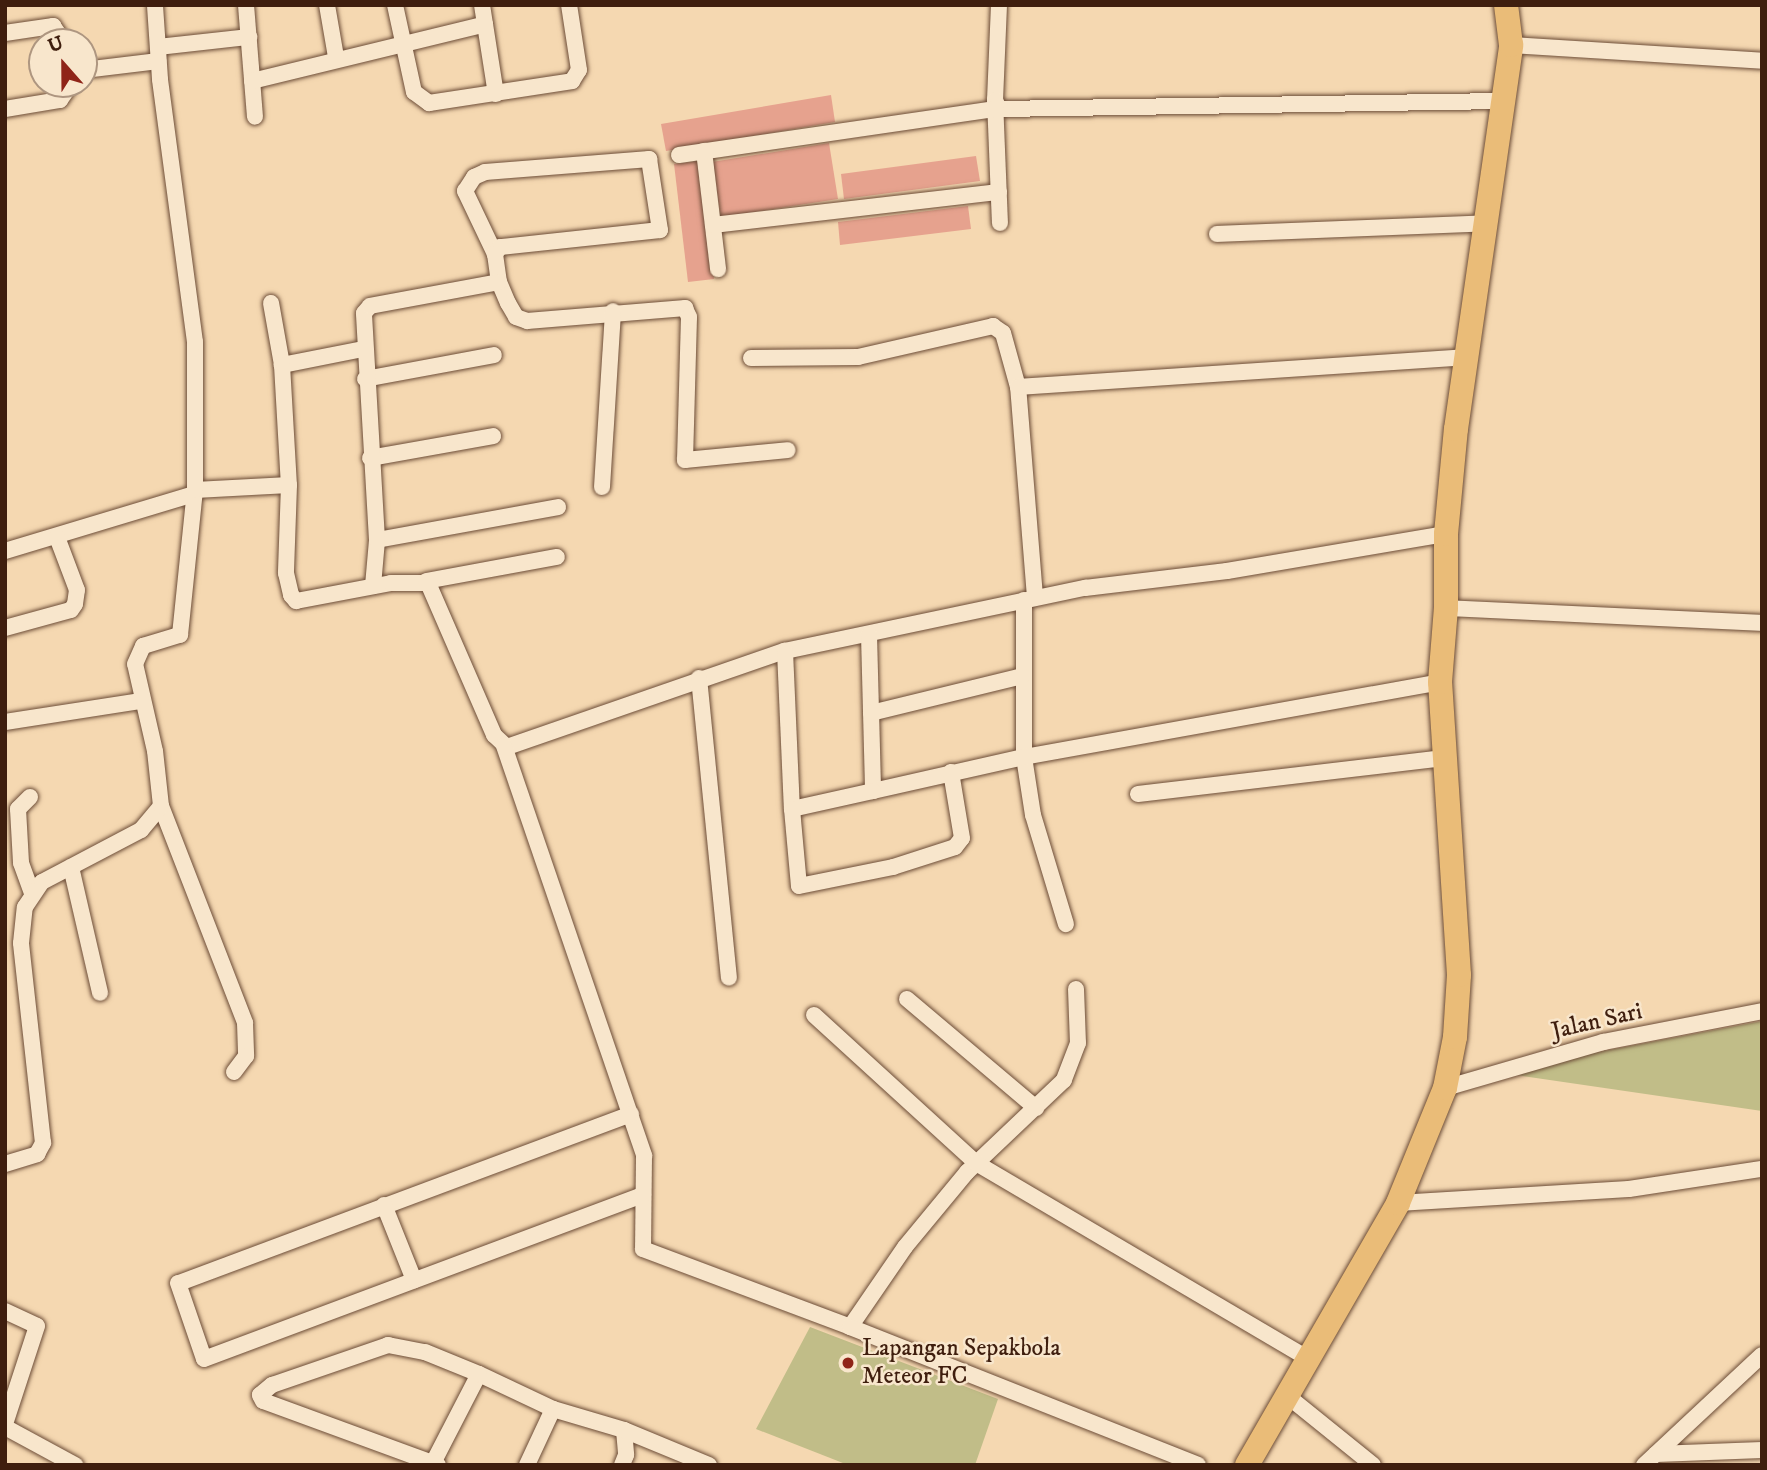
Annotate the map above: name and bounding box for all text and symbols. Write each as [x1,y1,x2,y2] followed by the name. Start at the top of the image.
[28,28,98,98] north arrow
[45,31,67,58] text: U
[1549,998,1645,1046] street label: Jalan Sari
[862,1335,1061,1391] place label: Lapangan Sepakbola Meteor FC
[840,1355,856,1371] marker: Lapangan Sepakbola Meteor FC

